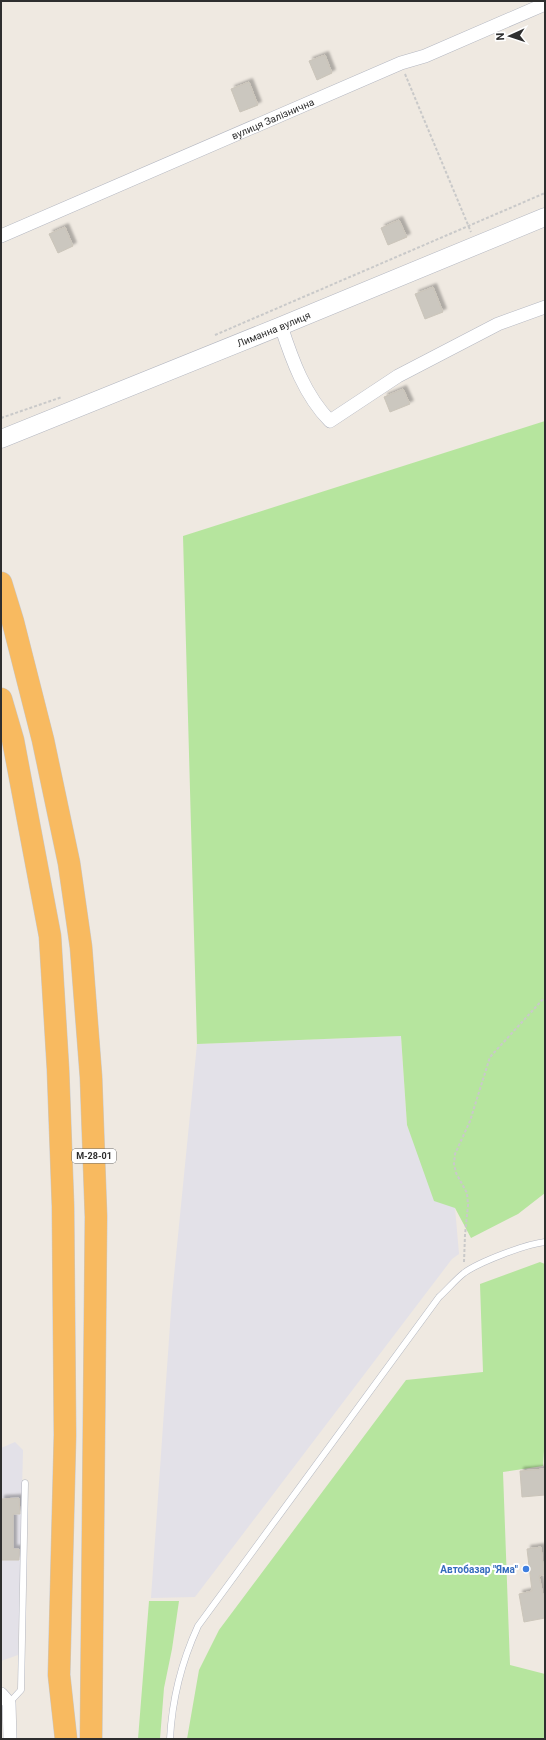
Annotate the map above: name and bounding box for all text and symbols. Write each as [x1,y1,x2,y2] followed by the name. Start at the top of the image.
[490,16,530,56] north arrow
[494,32,507,41] text: N
[230,96,316,142] street label: вулиця Залізнична
[235,309,312,349] street label: Лиманна вулиця
[72,1149,116,1163] road number: М-28-01
[440,1564,518,1575] place label: Автобазар "Яма"
[521,1564,531,1574] marker: Автобазар "Яма"

